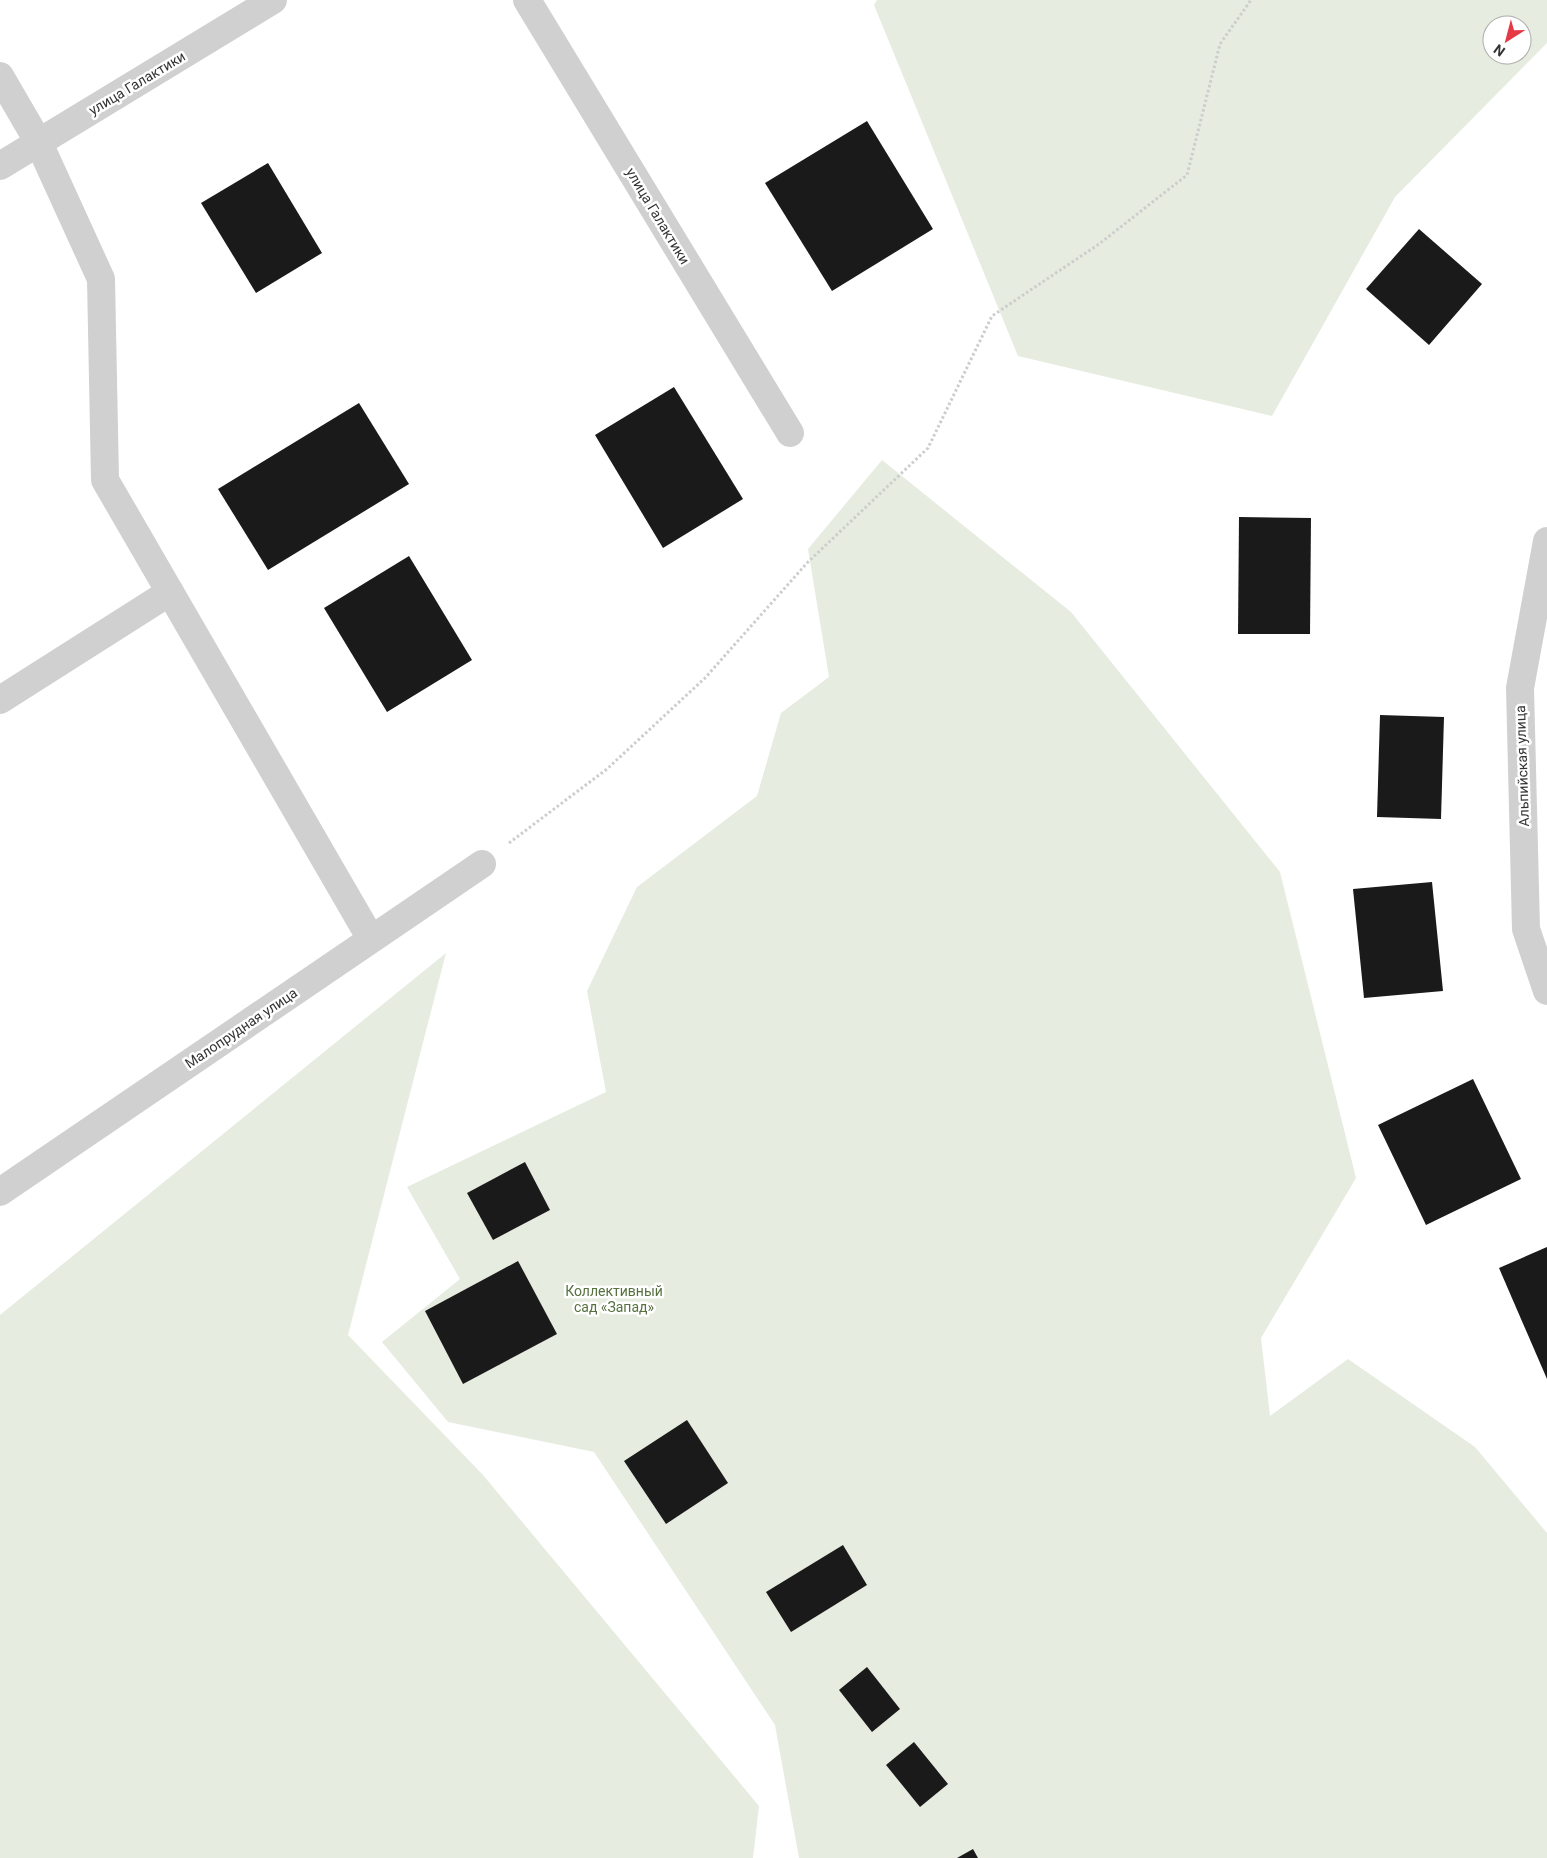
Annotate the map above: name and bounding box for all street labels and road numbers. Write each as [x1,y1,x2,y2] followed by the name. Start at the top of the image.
[86,48,188,118] street label: улица Галактики
[623,165,693,267] street label: улица Галактики
[1512,705,1532,827] street label: Альпийская улица
[182,985,300,1071] street label: Малопрудная улица

